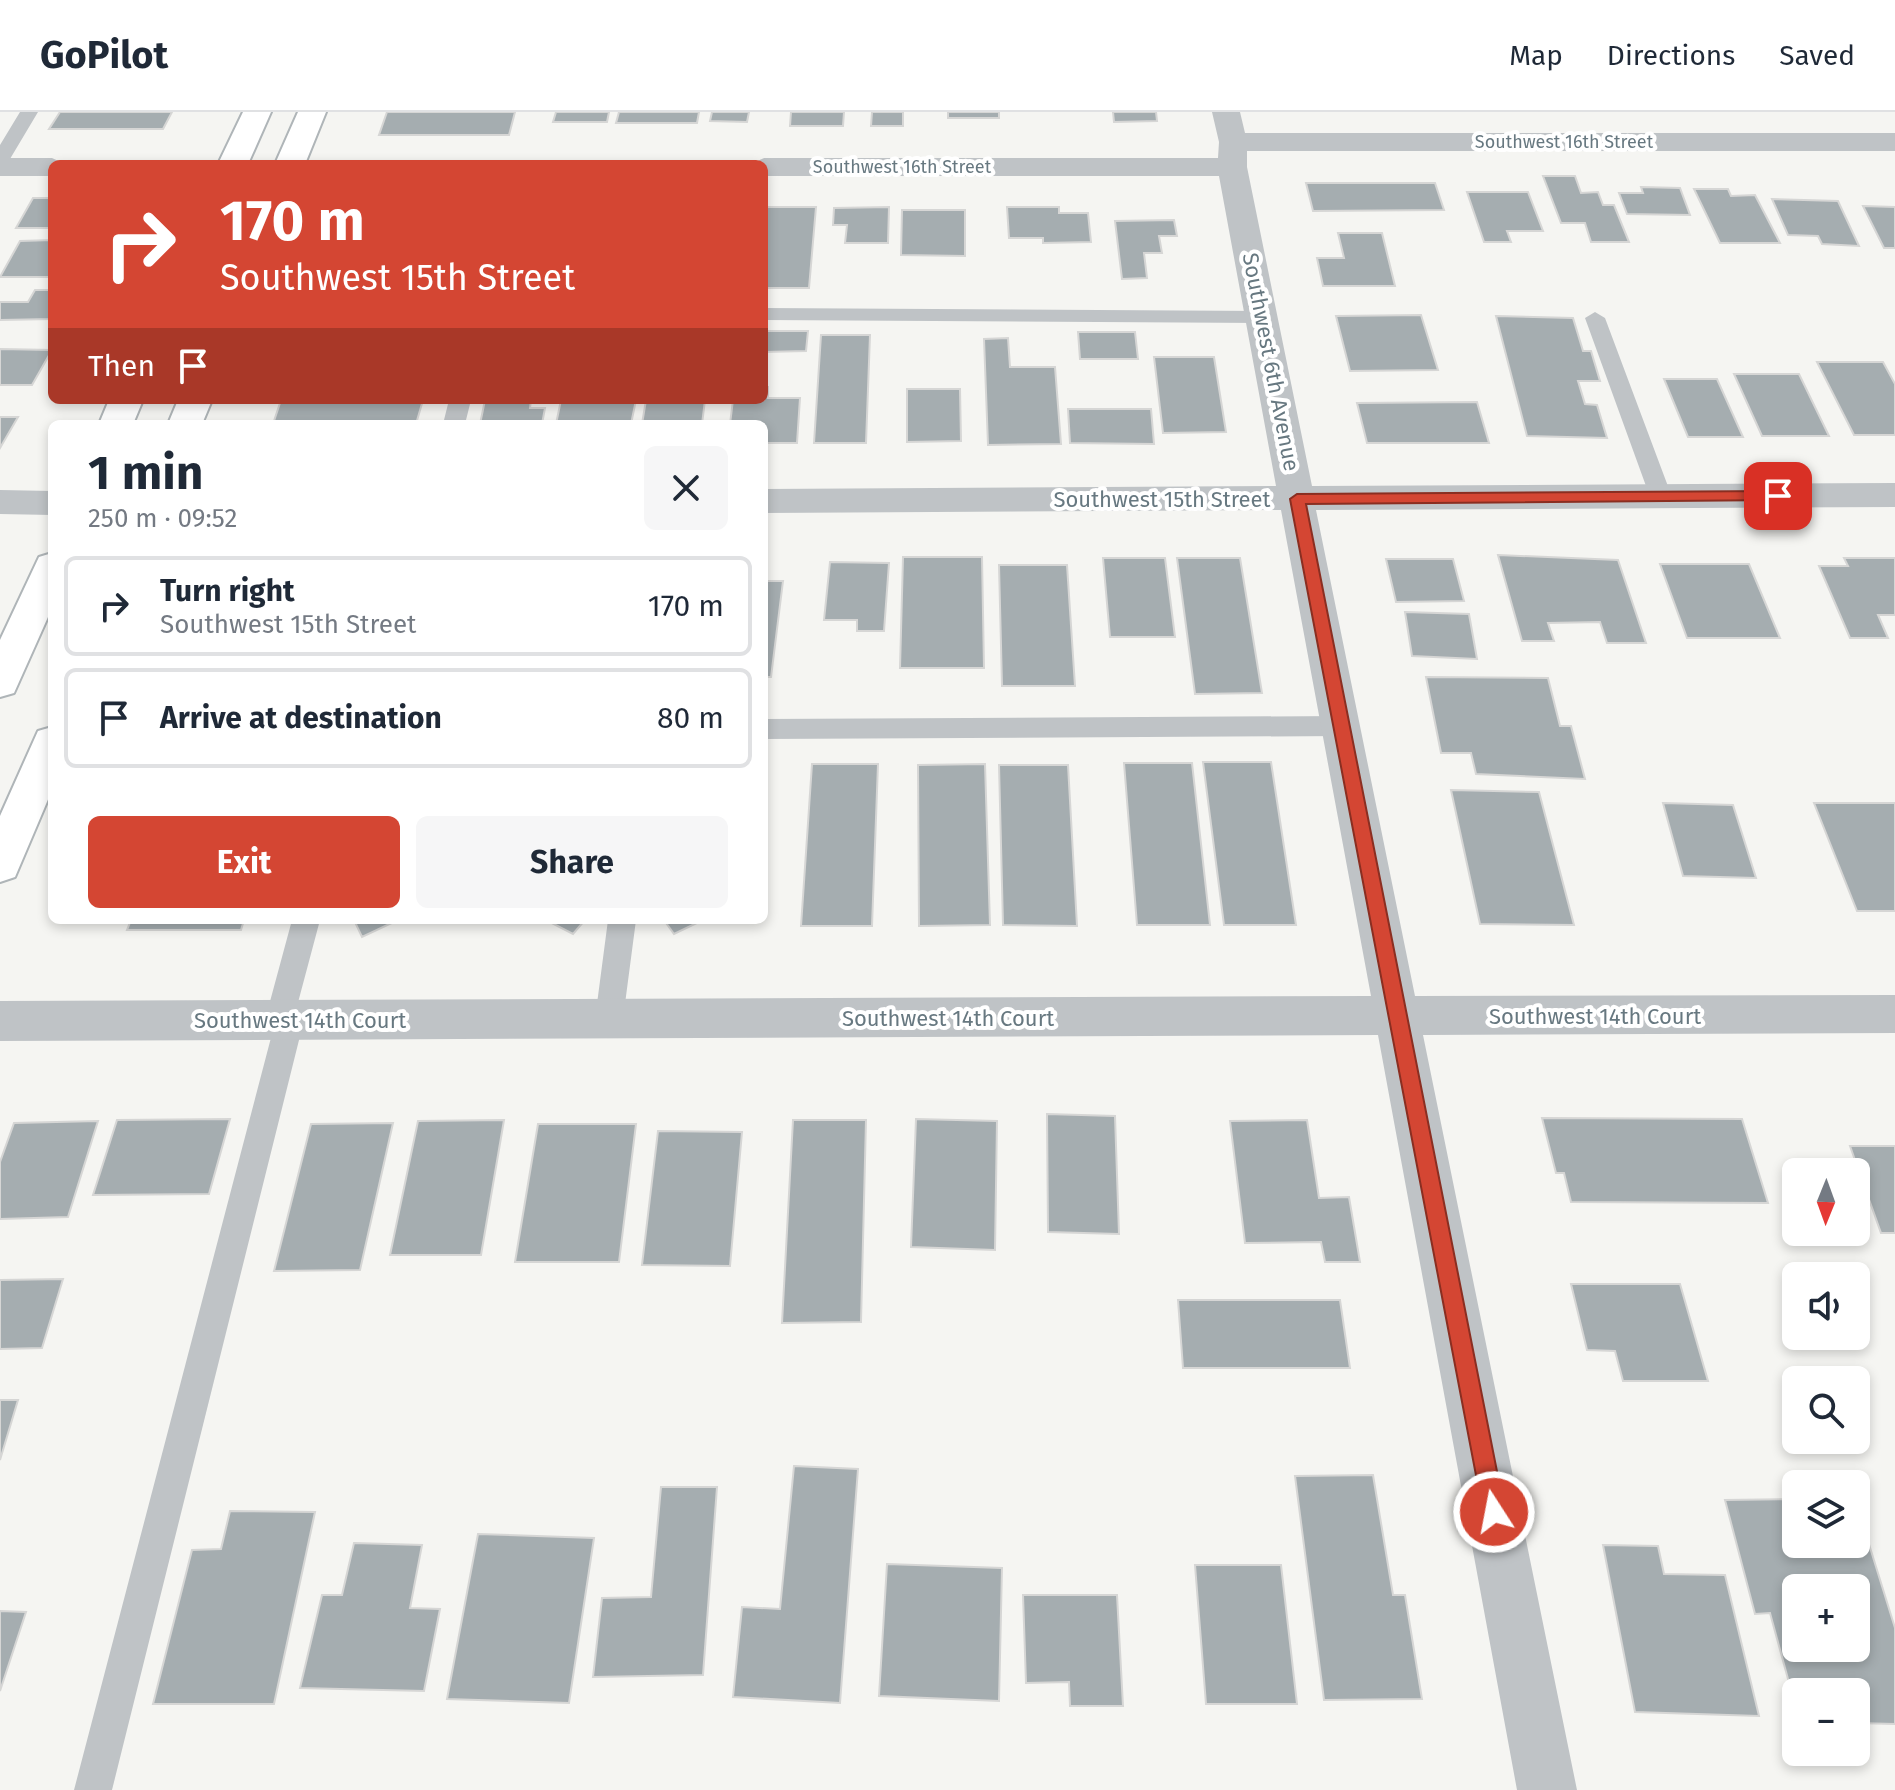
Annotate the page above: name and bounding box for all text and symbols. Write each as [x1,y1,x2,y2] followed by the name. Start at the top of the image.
[40,32,168,78] text: GoPilot
[1509,39,1563,72] text: Map
[1607,39,1735,72] text: Directions
[1779,39,1855,72] text: Saved
[1475,131,1654,153] street label: Southwest 16th Street
[813,156,992,178] street label: Southwest 16th Street
[220,188,365,255] text: 170 m
[88,192,192,296] icon: right
[1237,251,1305,473] street label: Southwest 6th Avenue
[220,256,575,300] text: Southwest 15th Street
[171,344,215,388] icon: arrive
[88,348,155,384] text: Then
[88,444,203,502] text: 1 min
[644,446,728,530] button: close
[1744,462,1812,530] pin
[1756,474,1800,518] icon: arrive
[1053,486,1271,513] street label: Southwest 15th Street
[88,503,237,534] text: 250 m · 09:52
[160,573,295,609] text: Turn right
[92,584,136,628] icon: right
[648,588,724,624] text: 170 m
[160,609,417,640] text: Southwest 15th Street
[92,696,136,740] icon: arrive
[160,700,442,736] text: Arrive at destination
[657,700,724,736] text: 80 m
[88,816,400,908] button: Exit
[416,816,728,908] button: Share
[1489,1003,1701,1030] street label: Southwest 14th Court
[842,1005,1054,1032] street label: Southwest 14th Court
[194,1007,406,1034] street label: Southwest 14th Court
[1782,1158,1870,1246] north arrow
[1782,1158,1870,1766] map controls
[1782,1262,1870,1350] button: sound
[1782,1366,1870,1454] button: search
[1452,1470,1536,1554] position arrow
[1782,1470,1870,1558] button: layers
[1782,1574,1870,1662] button: +
[1782,1678,1870,1766] button: −

